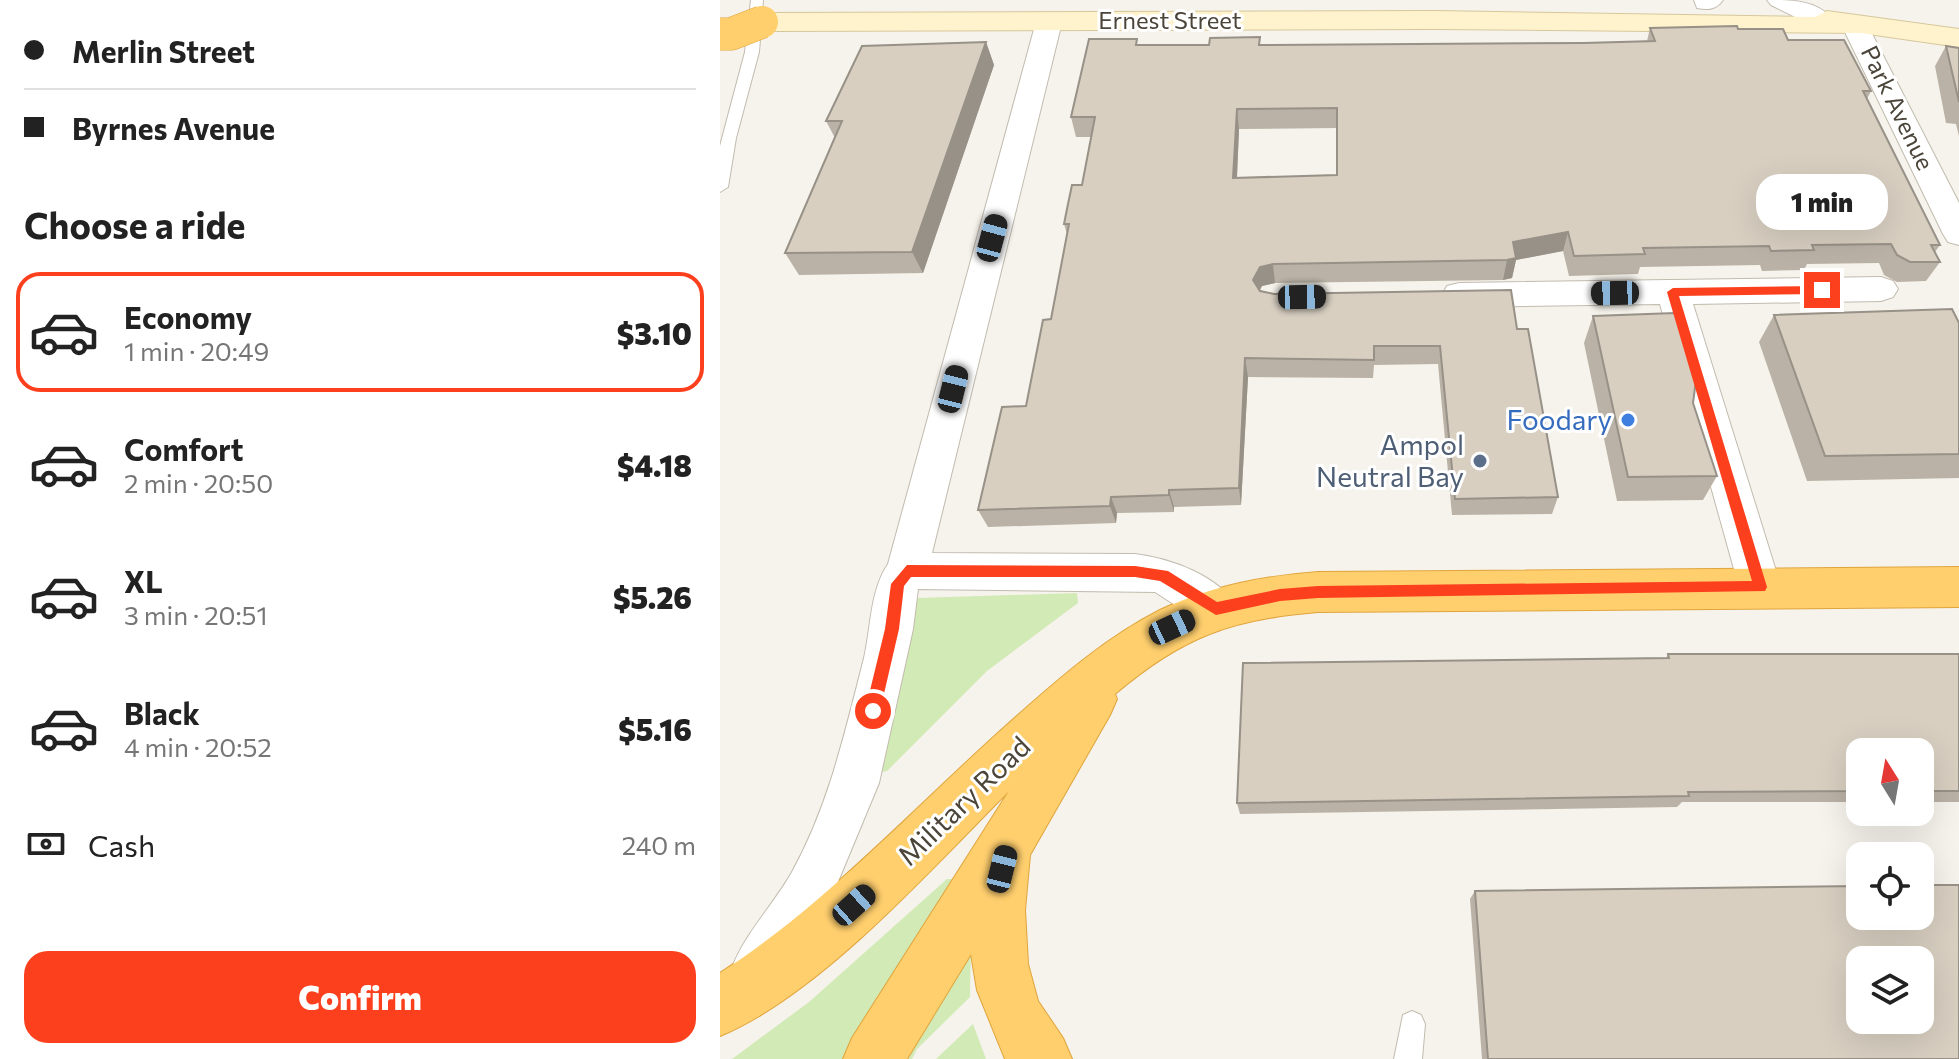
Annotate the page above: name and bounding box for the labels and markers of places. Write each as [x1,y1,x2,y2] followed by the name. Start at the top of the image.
[1507,402,1612,436] place label: Foodary
[1619,411,1637,429] marker: Foodary
[1316,427,1464,493] place label: Ampol Neutral Bay
[1471,452,1489,470] marker: Ampol Neutral Bay

